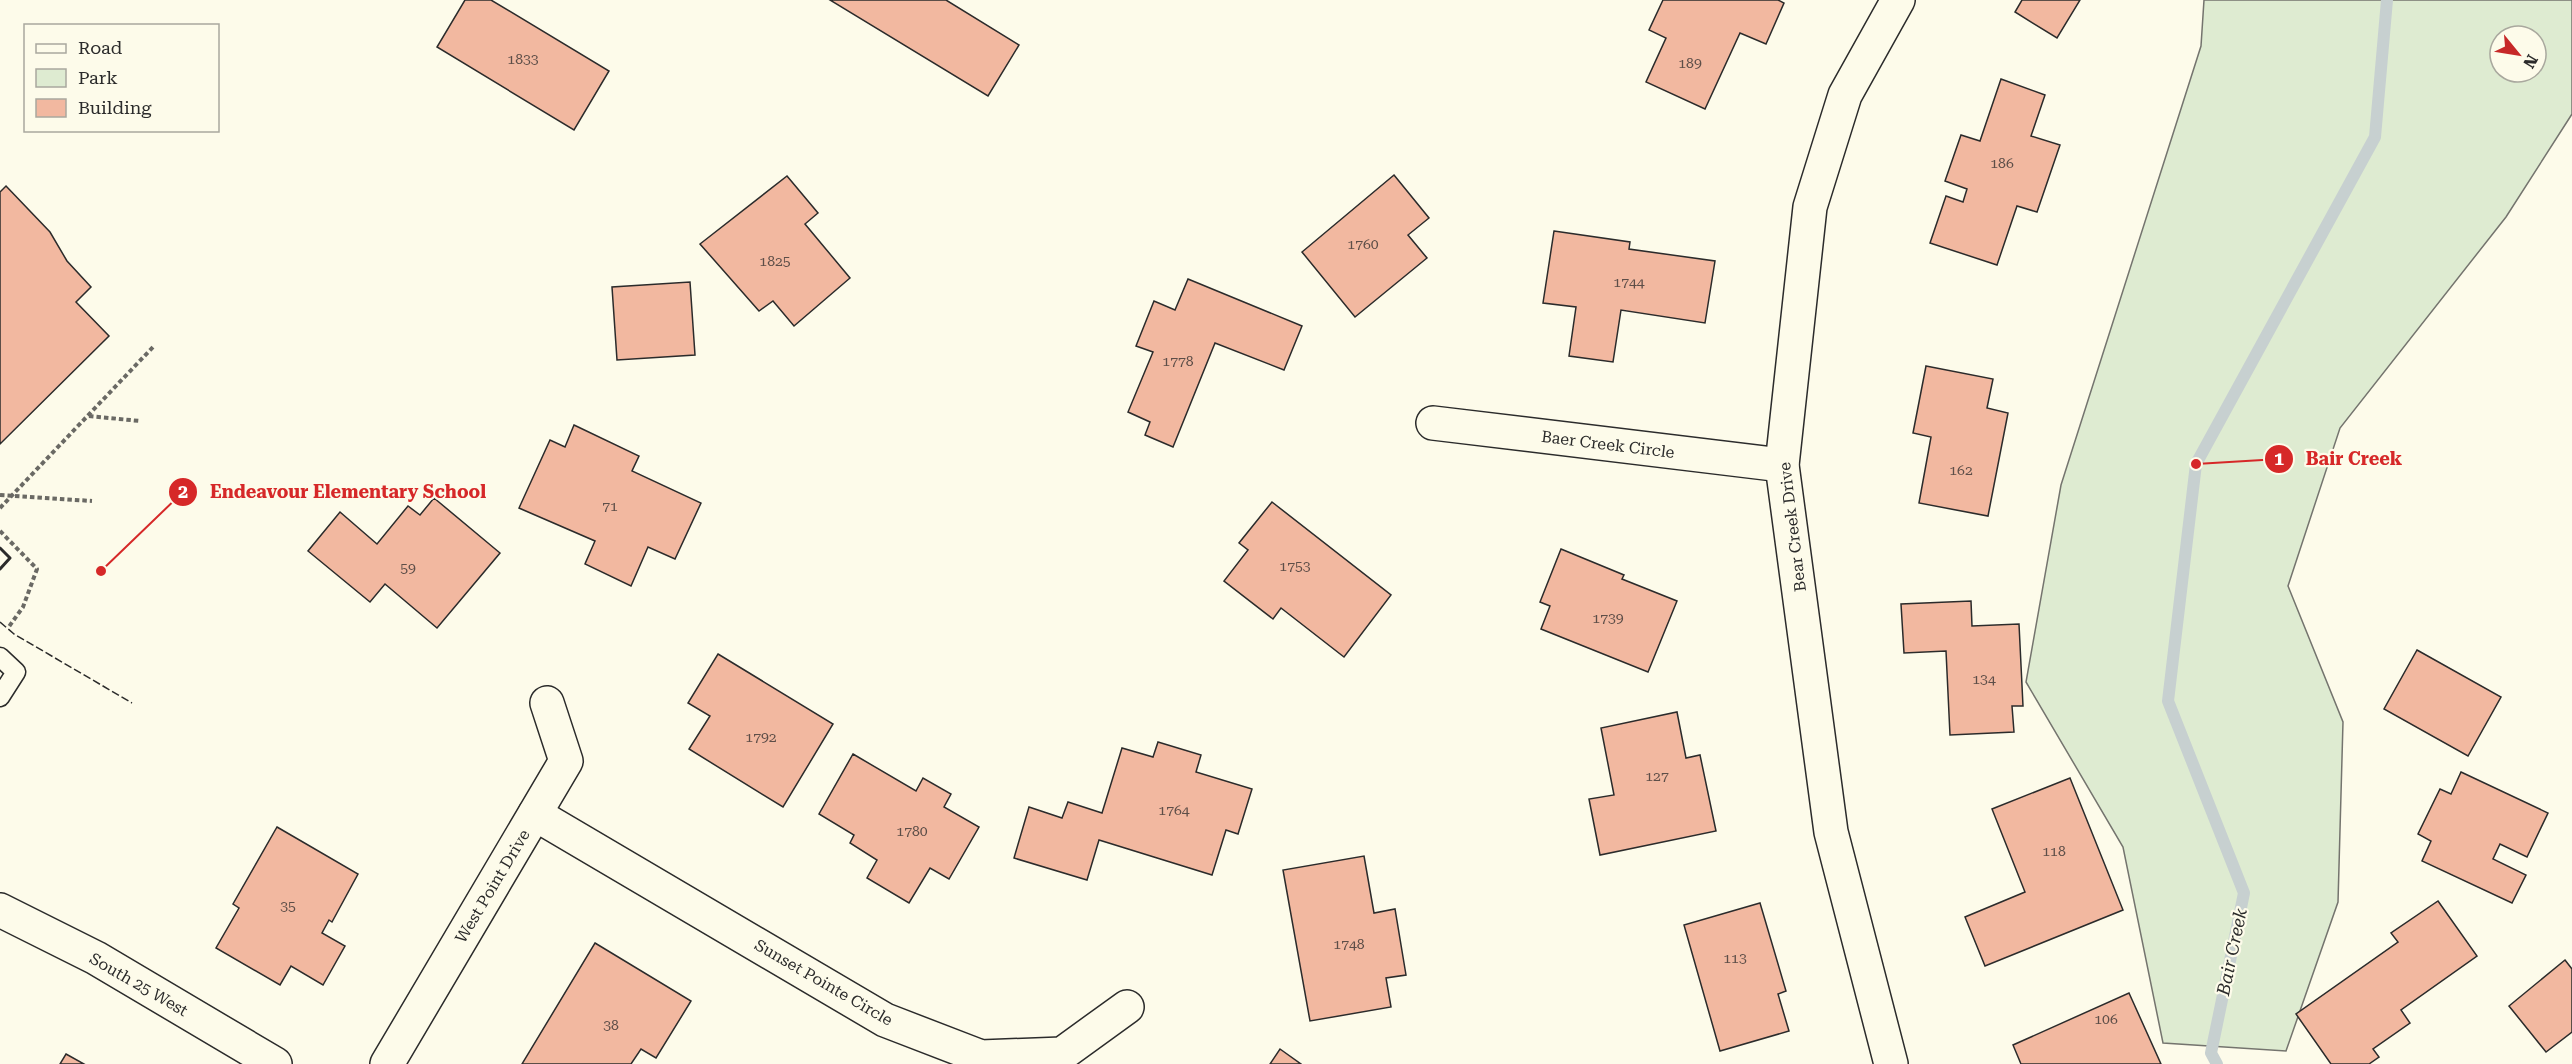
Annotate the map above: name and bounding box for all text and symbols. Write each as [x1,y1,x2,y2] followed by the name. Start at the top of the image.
[24,24,219,132] legend
[2488,24,2548,84] north arrow
[78,37,123,58] text: Road
[507,51,539,67] house number: 1833
[2519,51,2542,71] text: N
[1678,55,1702,71] house number: 189
[78,67,118,88] text: Park
[78,97,152,118] text: Building
[1990,155,2014,171] house number: 186
[1347,236,1379,252] house number: 1760
[759,253,791,269] house number: 1825
[1613,274,1645,290] house number: 1744
[1162,353,1194,369] house number: 1778
[1540,427,1676,462] street label: Baer Creek Circle
[2264,441,2414,477] callout: Bair Creek
[2274,448,2284,469] text: 1
[2306,448,2403,469] text: Bair Creek
[1775,461,1810,593] street label: Bear Creek Drive
[1949,462,1973,478] house number: 162
[168,474,498,510] callout: Endeavour Elementary School
[178,481,188,502] text: 2
[210,481,486,502] text: Endeavour Elementary School
[602,498,618,514] house number: 71
[1279,558,1311,574] house number: 1753
[400,560,416,576] house number: 59
[1592,610,1624,626] house number: 1739
[1972,671,1996,687] house number: 134
[745,729,777,745] house number: 1792
[1645,768,1669,784] house number: 127
[1158,802,1190,818] house number: 1764
[896,823,928,839] house number: 1780
[451,826,534,946] street label: West Point Drive
[2042,843,2066,859] house number: 118
[280,898,296,914] house number: 35
[2212,906,2251,998] water label: Bair Creek
[751,935,896,1030] street label: Sunset Pointe Circle
[1333,936,1365,952] house number: 1748
[86,949,191,1020] street label: South 25 West
[1723,950,1747,966] house number: 113
[2094,1011,2118,1027] house number: 106
[603,1017,619,1033] house number: 38

